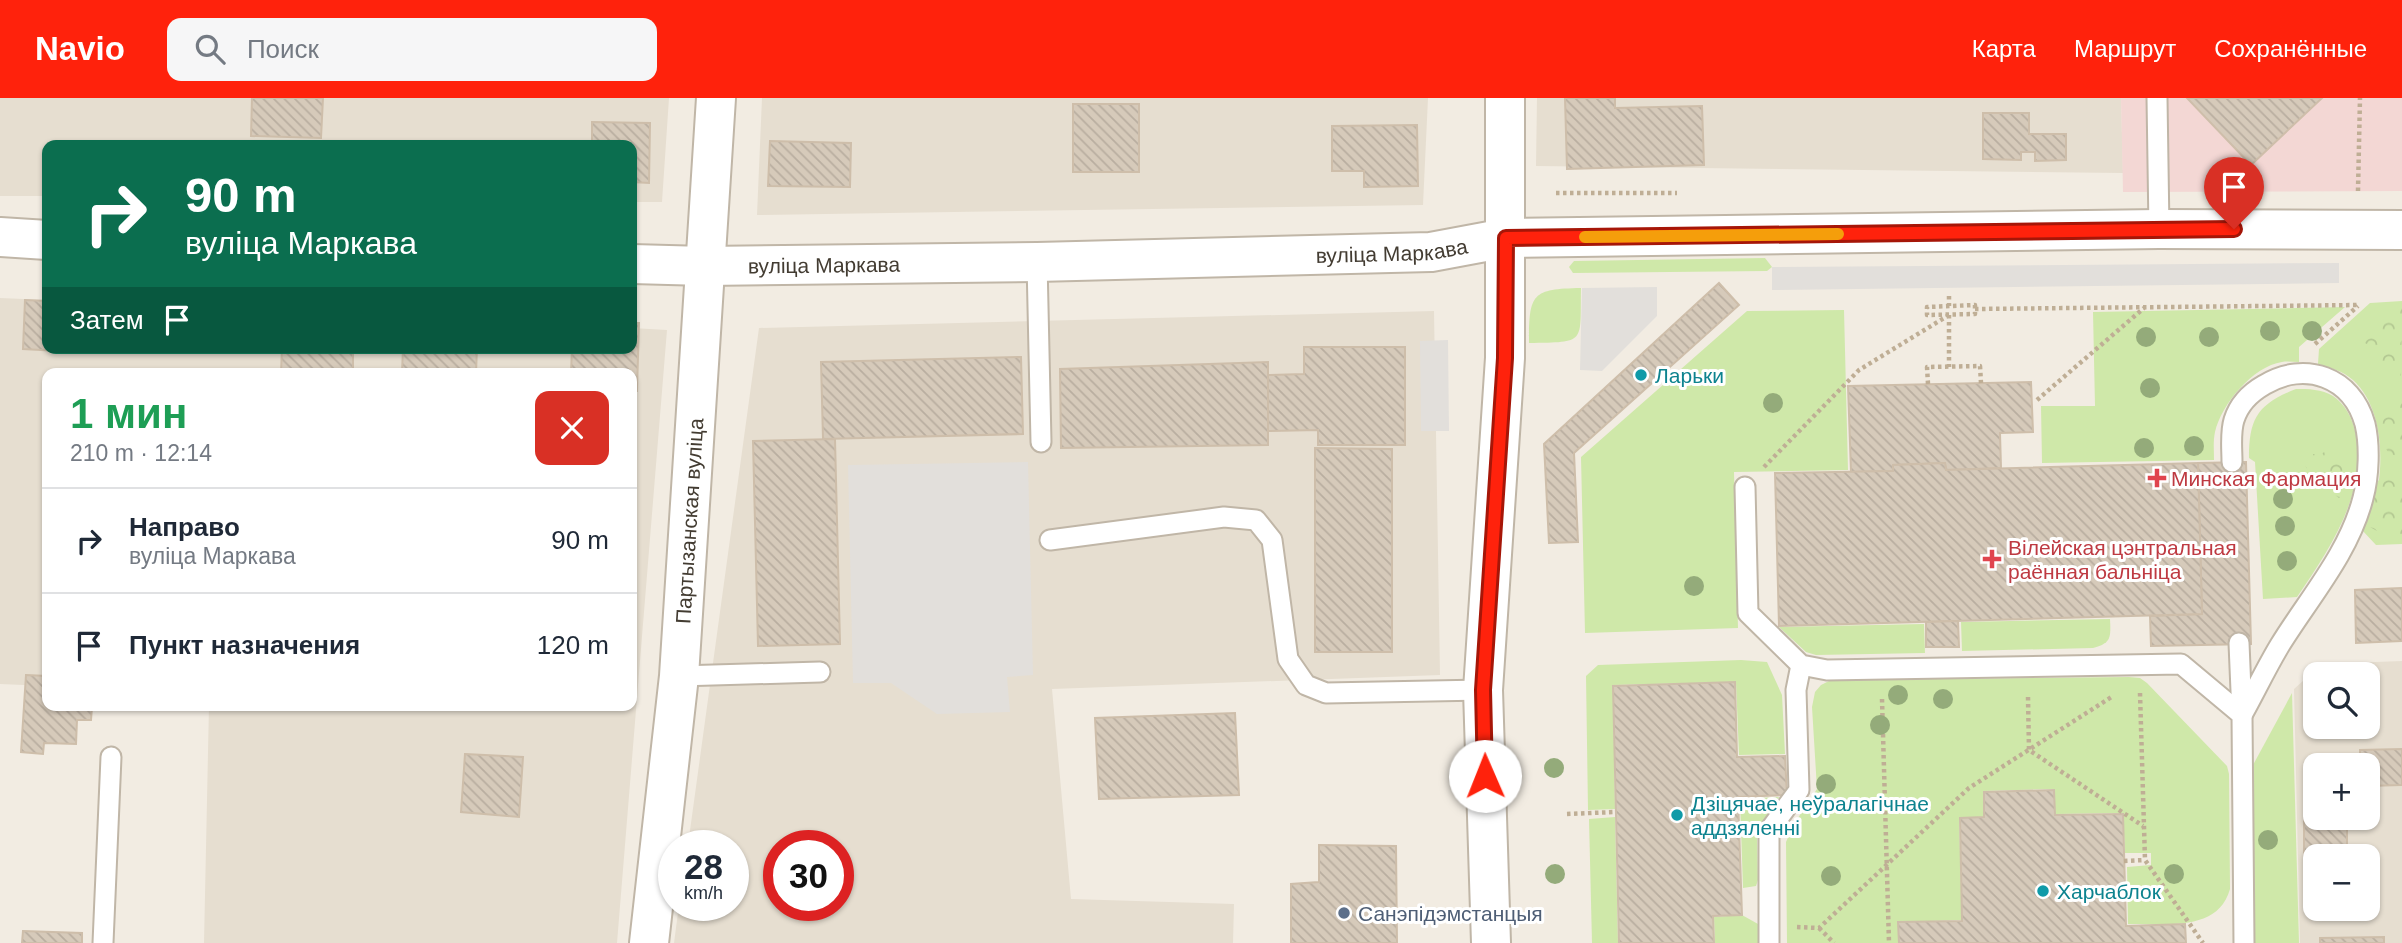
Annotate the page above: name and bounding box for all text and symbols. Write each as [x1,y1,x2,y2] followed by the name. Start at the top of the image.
[167,18,657,81] search box
[35,30,125,67] text: Navio
[191,30,229,68] icon: search
[247,34,319,64] text: Поиск
[1972,35,2036,62] text: Карта
[2074,35,2176,62] text: Маршрут
[2214,35,2367,62] text: Сохранённые
[2204,157,2264,229] pin
[70,168,161,259] icon: right
[185,168,297,222] text: 90 m
[2215,168,2253,206] icon: arrive
[185,225,417,261] text: вуліца Маркава
[1315,234,1470,266] street label: вуліца Маркава
[748,252,901,277] street label: вуліца Маркава
[158,301,196,339] icon: arrive
[70,305,144,335] text: Затем
[1655,364,1724,387] place label: Ларьки
[1633,367,1649,383] marker: Ларьки
[70,390,187,437] text: 1 мин
[535,391,609,465] button: close
[671,417,707,625] street label: Партызанская вуліца
[70,440,212,466] text: 210 m · 12:14
[2171,467,2361,490] place label: Минская Фармация
[2149,470,2165,486] marker: Минская Фармация
[129,512,240,542] text: Направо
[70,522,108,560] icon: right
[551,525,609,555] text: 90 m
[2008,536,2237,583] place label: Вілейская цэнтральная раённая бальніца
[129,543,296,569] text: вуліца Маркава
[1982,549,2002,569] marker: Вілейская цэнтральная раённая бальніца
[70,627,108,665] icon: arrive
[129,630,360,660] text: Пункт назначения
[537,630,609,660] text: 120 m
[2303,662,2380,921] map controls
[2303,662,2380,739] button: search
[1448,739,1522,813] position arrow
[2303,753,2380,830] button: +
[1691,792,1929,839] place label: Дзіцячае, неўралагічнае аддзяленні
[1669,807,1685,823] marker: Дзіцячае, неўралагічнае аддзяленні
[763,830,854,921] speed limit sign: 30
[2303,844,2380,921] button: −
[684,847,723,886] text: 28
[2057,880,2162,903] place label: Харчаблок
[684,883,723,903] text: km/h
[2035,883,2051,899] marker: Харчаблок
[1358,902,1543,925] place label: Санэпідэмстанцыя
[1336,905,1352,921] marker: Санэпідэмстанцыя

